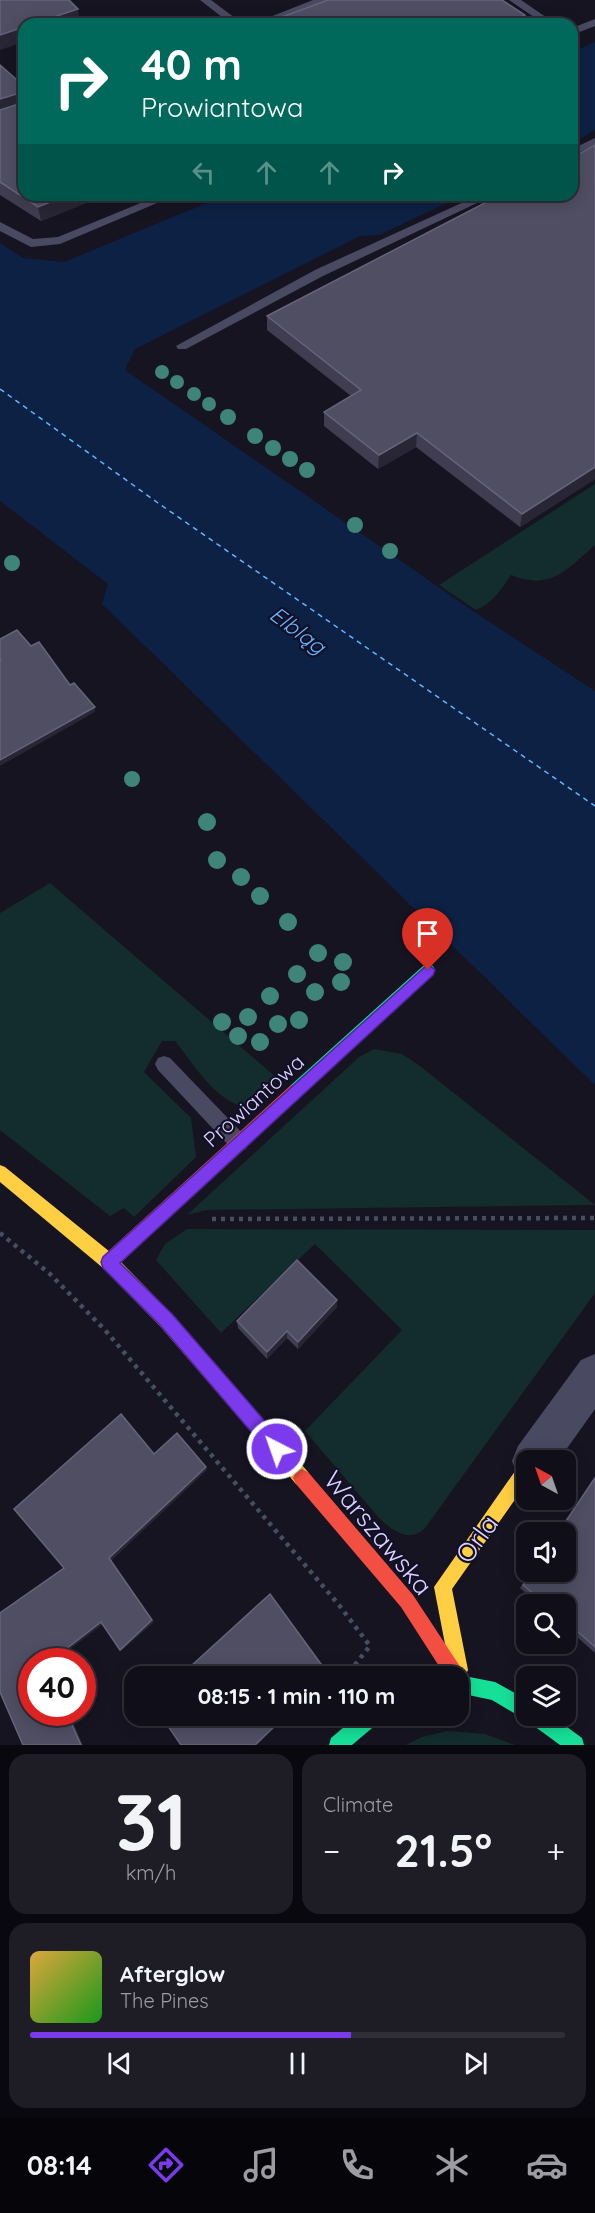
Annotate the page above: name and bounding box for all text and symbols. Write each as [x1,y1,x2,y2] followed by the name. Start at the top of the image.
[141,38,242,91] text: 40 m
[42,42,120,120] icon: right
[141,90,303,124] text: Prowiantowa
[187,156,220,189] icon: left
[250,156,283,189] icon: ahead
[313,156,346,189] icon: ahead
[376,156,409,189] icon: right
[264,600,333,661] water label: Elbląg
[402,908,453,970] pin
[411,917,444,950] icon: arrive
[198,1048,309,1152] street label: Prowiantowa
[245,1417,309,1481] position arrow
[516,1450,576,1510] north arrow
[516,1450,576,1726] map controls
[317,1464,440,1602] street label: Warszawska
[448,1508,505,1569] street label: Orla
[516,1522,576,1582] button: sound
[516,1594,576,1654] button: search
[18,1648,96,1726] speed limit sign: 40
[516,1666,576,1726] button: layers
[198,1682,395,1710] text: 08:15 · 1 min · 110 m
[115,1772,187,1870] text: 31
[323,1792,393,1817] text: Climate
[394,1822,492,1878] text: 21.5°
[323,1830,340,1871] text: −
[546,1830,565,1871] text: +
[126,1860,176,1885] text: km/h
[120,1960,225,1988] text: Afterglow
[120,1988,209,2013] text: The Pines
[103,2047,136,2080] icon: previous
[281,2047,314,2080] icon: pause
[459,2047,492,2080] icon: next
[145,2144,187,2186] icon: directions
[240,2144,282,2186] icon: music
[336,2144,378,2186] icon: phone
[431,2144,473,2186] icon: climate
[526,2144,568,2186] icon: car
[27,2148,92,2182] text: 08:14

